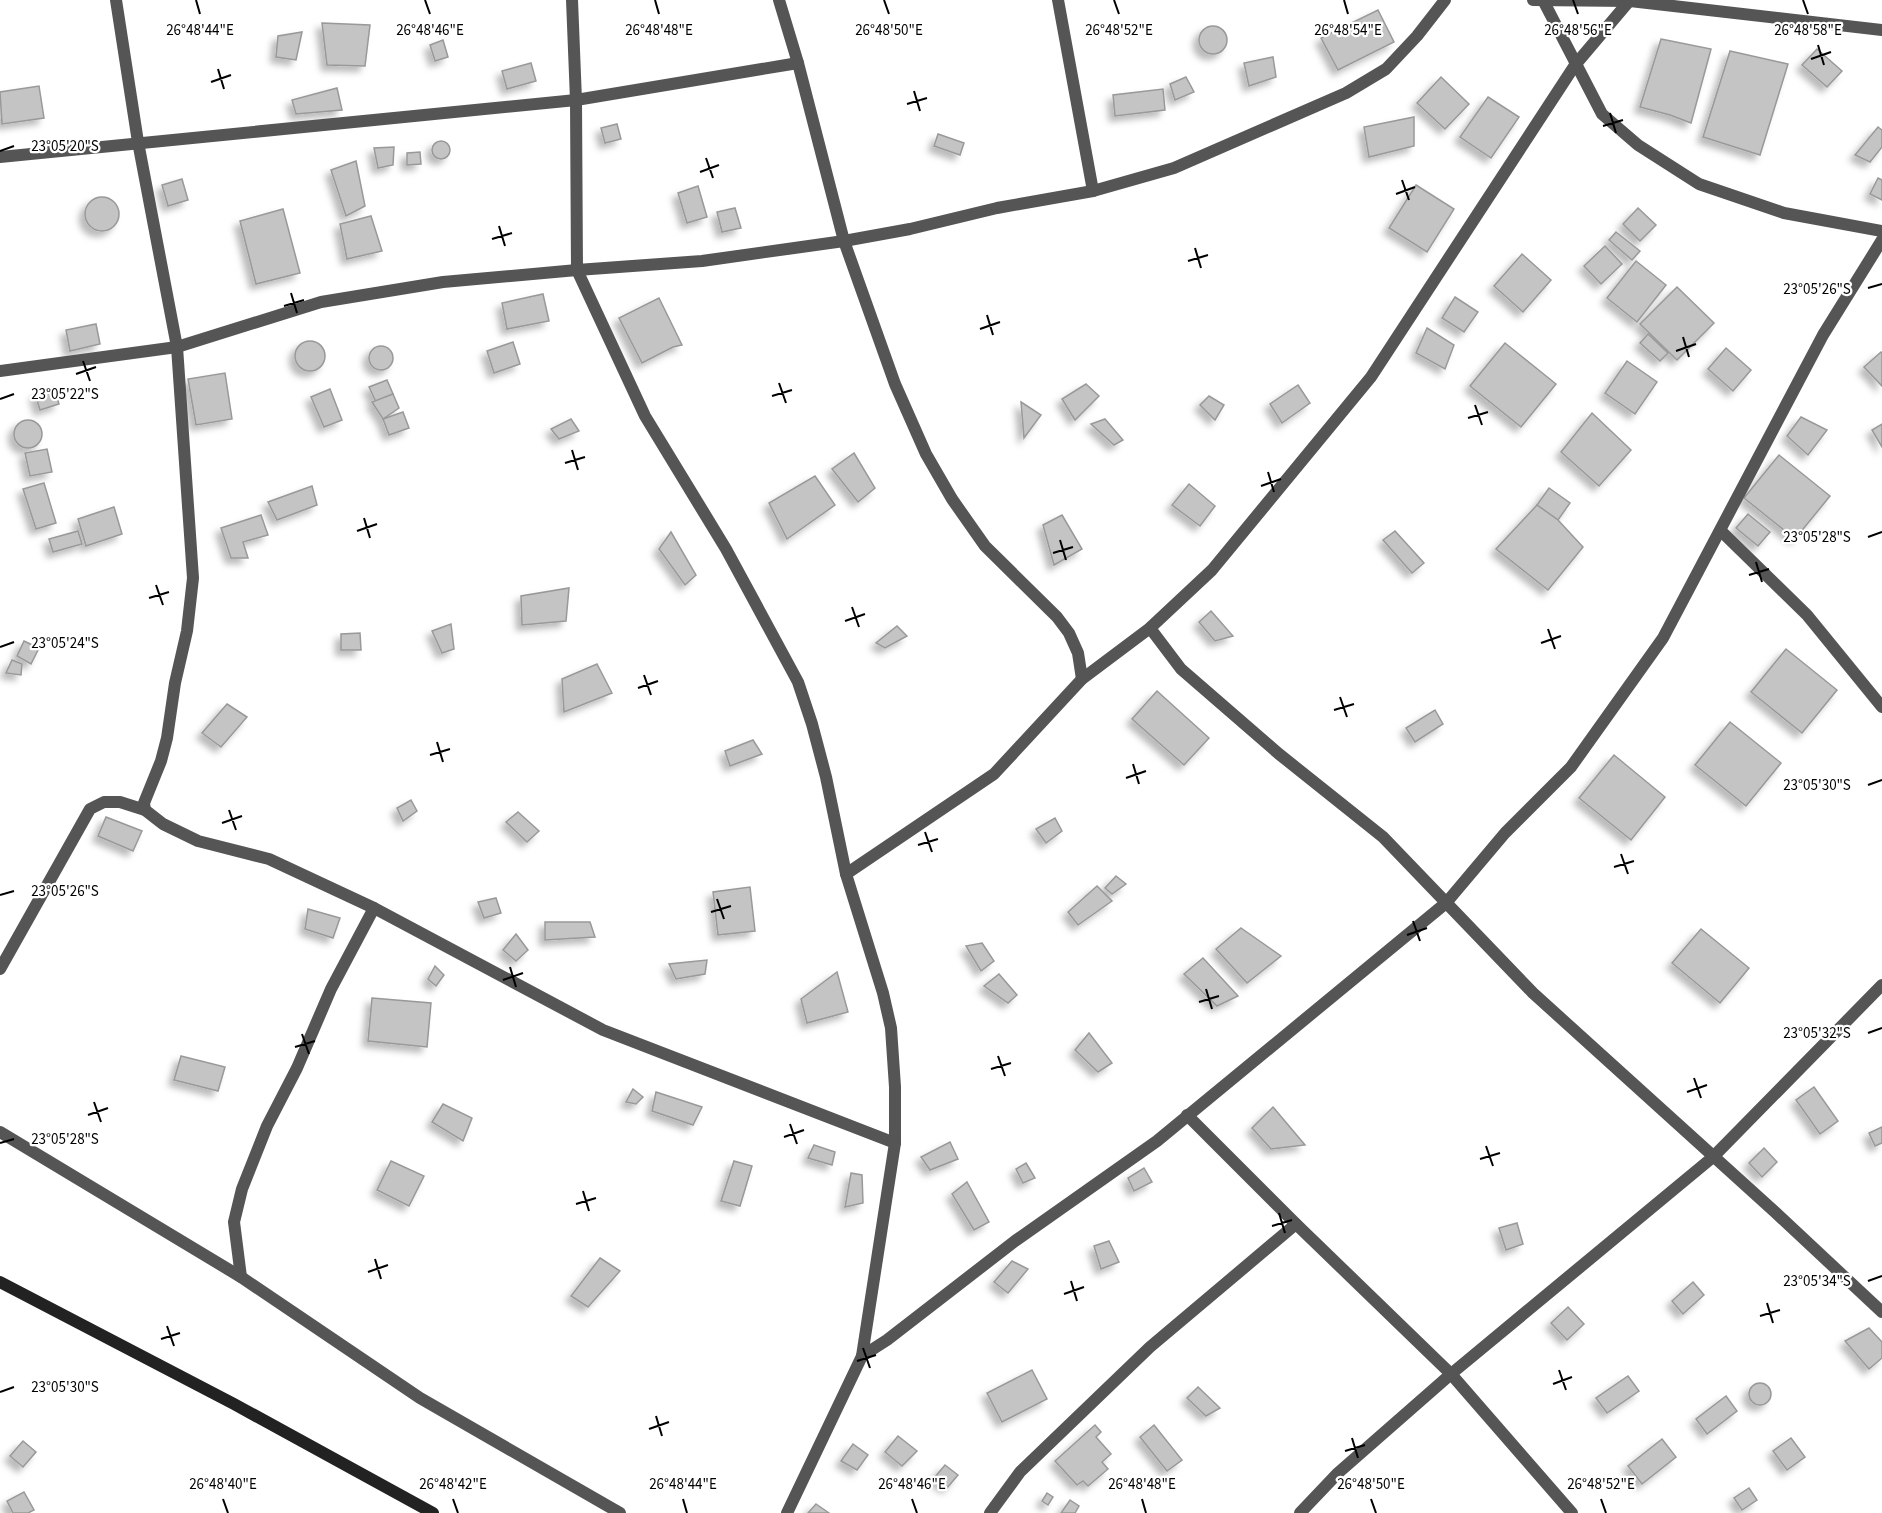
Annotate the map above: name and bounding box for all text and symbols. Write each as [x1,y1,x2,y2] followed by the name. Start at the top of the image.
[166,20,234,41] text: 26°48'44"E
[396,20,464,41] text: 26°48'46"E
[625,20,693,41] text: 26°48'48"E
[855,20,923,41] text: 26°48'50"E
[1085,20,1153,41] text: 26°48'52"E
[1314,20,1382,41] text: 26°48'54"E
[1544,20,1612,41] text: 26°48'56"E
[1774,20,1842,41] text: 26°48'58"E
[31,136,99,157] text: 23°05'20"S
[1783,279,1851,300] text: 23°05'26"S
[31,384,99,405] text: 23°05'22"S
[1783,527,1851,548] text: 23°05'28"S
[31,633,99,654] text: 23°05'24"S
[1783,775,1851,796] text: 23°05'30"S
[31,881,99,902] text: 23°05'26"S
[1783,1023,1851,1044] text: 23°05'32"S
[31,1129,99,1150] text: 23°05'28"S
[1783,1271,1851,1292] text: 23°05'34"S
[31,1377,99,1398] text: 23°05'30"S
[189,1474,257,1495] text: 26°48'40"E
[419,1474,487,1495] text: 26°48'42"E
[649,1474,717,1495] text: 26°48'44"E
[878,1474,946,1495] text: 26°48'46"E
[1108,1474,1176,1495] text: 26°48'48"E
[1337,1474,1405,1495] text: 26°48'50"E
[1567,1474,1635,1495] text: 26°48'52"E

